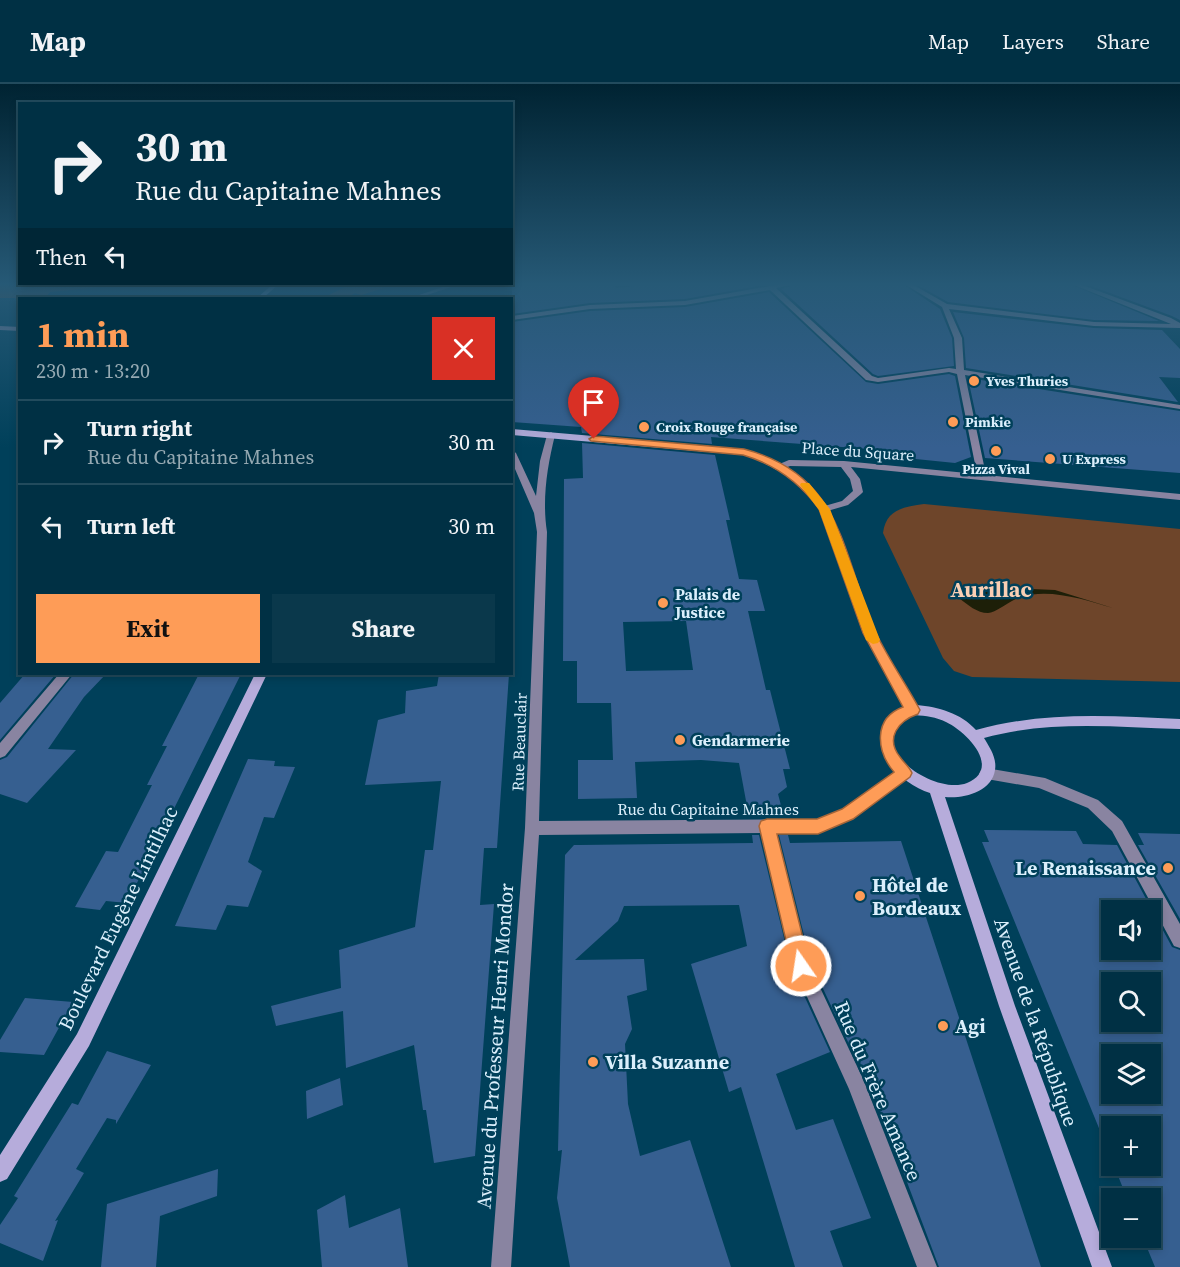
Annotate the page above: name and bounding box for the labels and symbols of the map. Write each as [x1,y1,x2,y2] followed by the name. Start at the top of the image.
[986,371,1069,391] place label: Yves Thuries
[967,374,981,388] marker: Yves Thuries
[568,377,619,439] pin
[965,412,1011,432] place label: Pimkie
[946,415,960,429] marker: Pimkie
[656,417,797,437] place label: Croix Rouge française
[637,420,651,434] marker: Croix Rouge française
[801,436,915,466] street label: Place du Square
[989,444,1003,458] marker: Pizza Vival
[1062,449,1126,469] place label: U Express
[1043,452,1057,466] marker: U Express
[962,459,1031,479] place label: Pizza Vival
[950,574,1032,604] district label: Aurillac
[674,583,740,623] place label: Palais de Justice
[656,596,670,610] marker: Palais de Justice
[506,692,532,792] street label: Rue Beauclair
[692,729,790,751] place label: Gendarmerie
[673,733,687,747] marker: Gendarmerie
[617,798,799,820] street label: Rue du Capitaine Mahnes
[51,801,185,1035] street label: Boulevard Eugène Lintilhac
[1015,854,1156,882] place label: Le Renaissance
[1161,861,1175,875] marker: Le Renaissance
[872,871,961,922] place label: Hôtel de Bordeaux
[470,882,520,1210] street label: Avenue du Professeur Henri Mondor
[853,889,867,903] marker: Hôtel de Bordeaux
[987,914,1085,1130] street label: Avenue de la République
[769,934,833,998] position arrow
[827,997,929,1185] street label: Rue du Frère Amance
[955,1012,986,1040] place label: Agi
[936,1019,950,1033] marker: Agi
[605,1048,729,1076] place label: Villa Suzanne
[586,1055,600,1069] marker: Villa Suzanne

